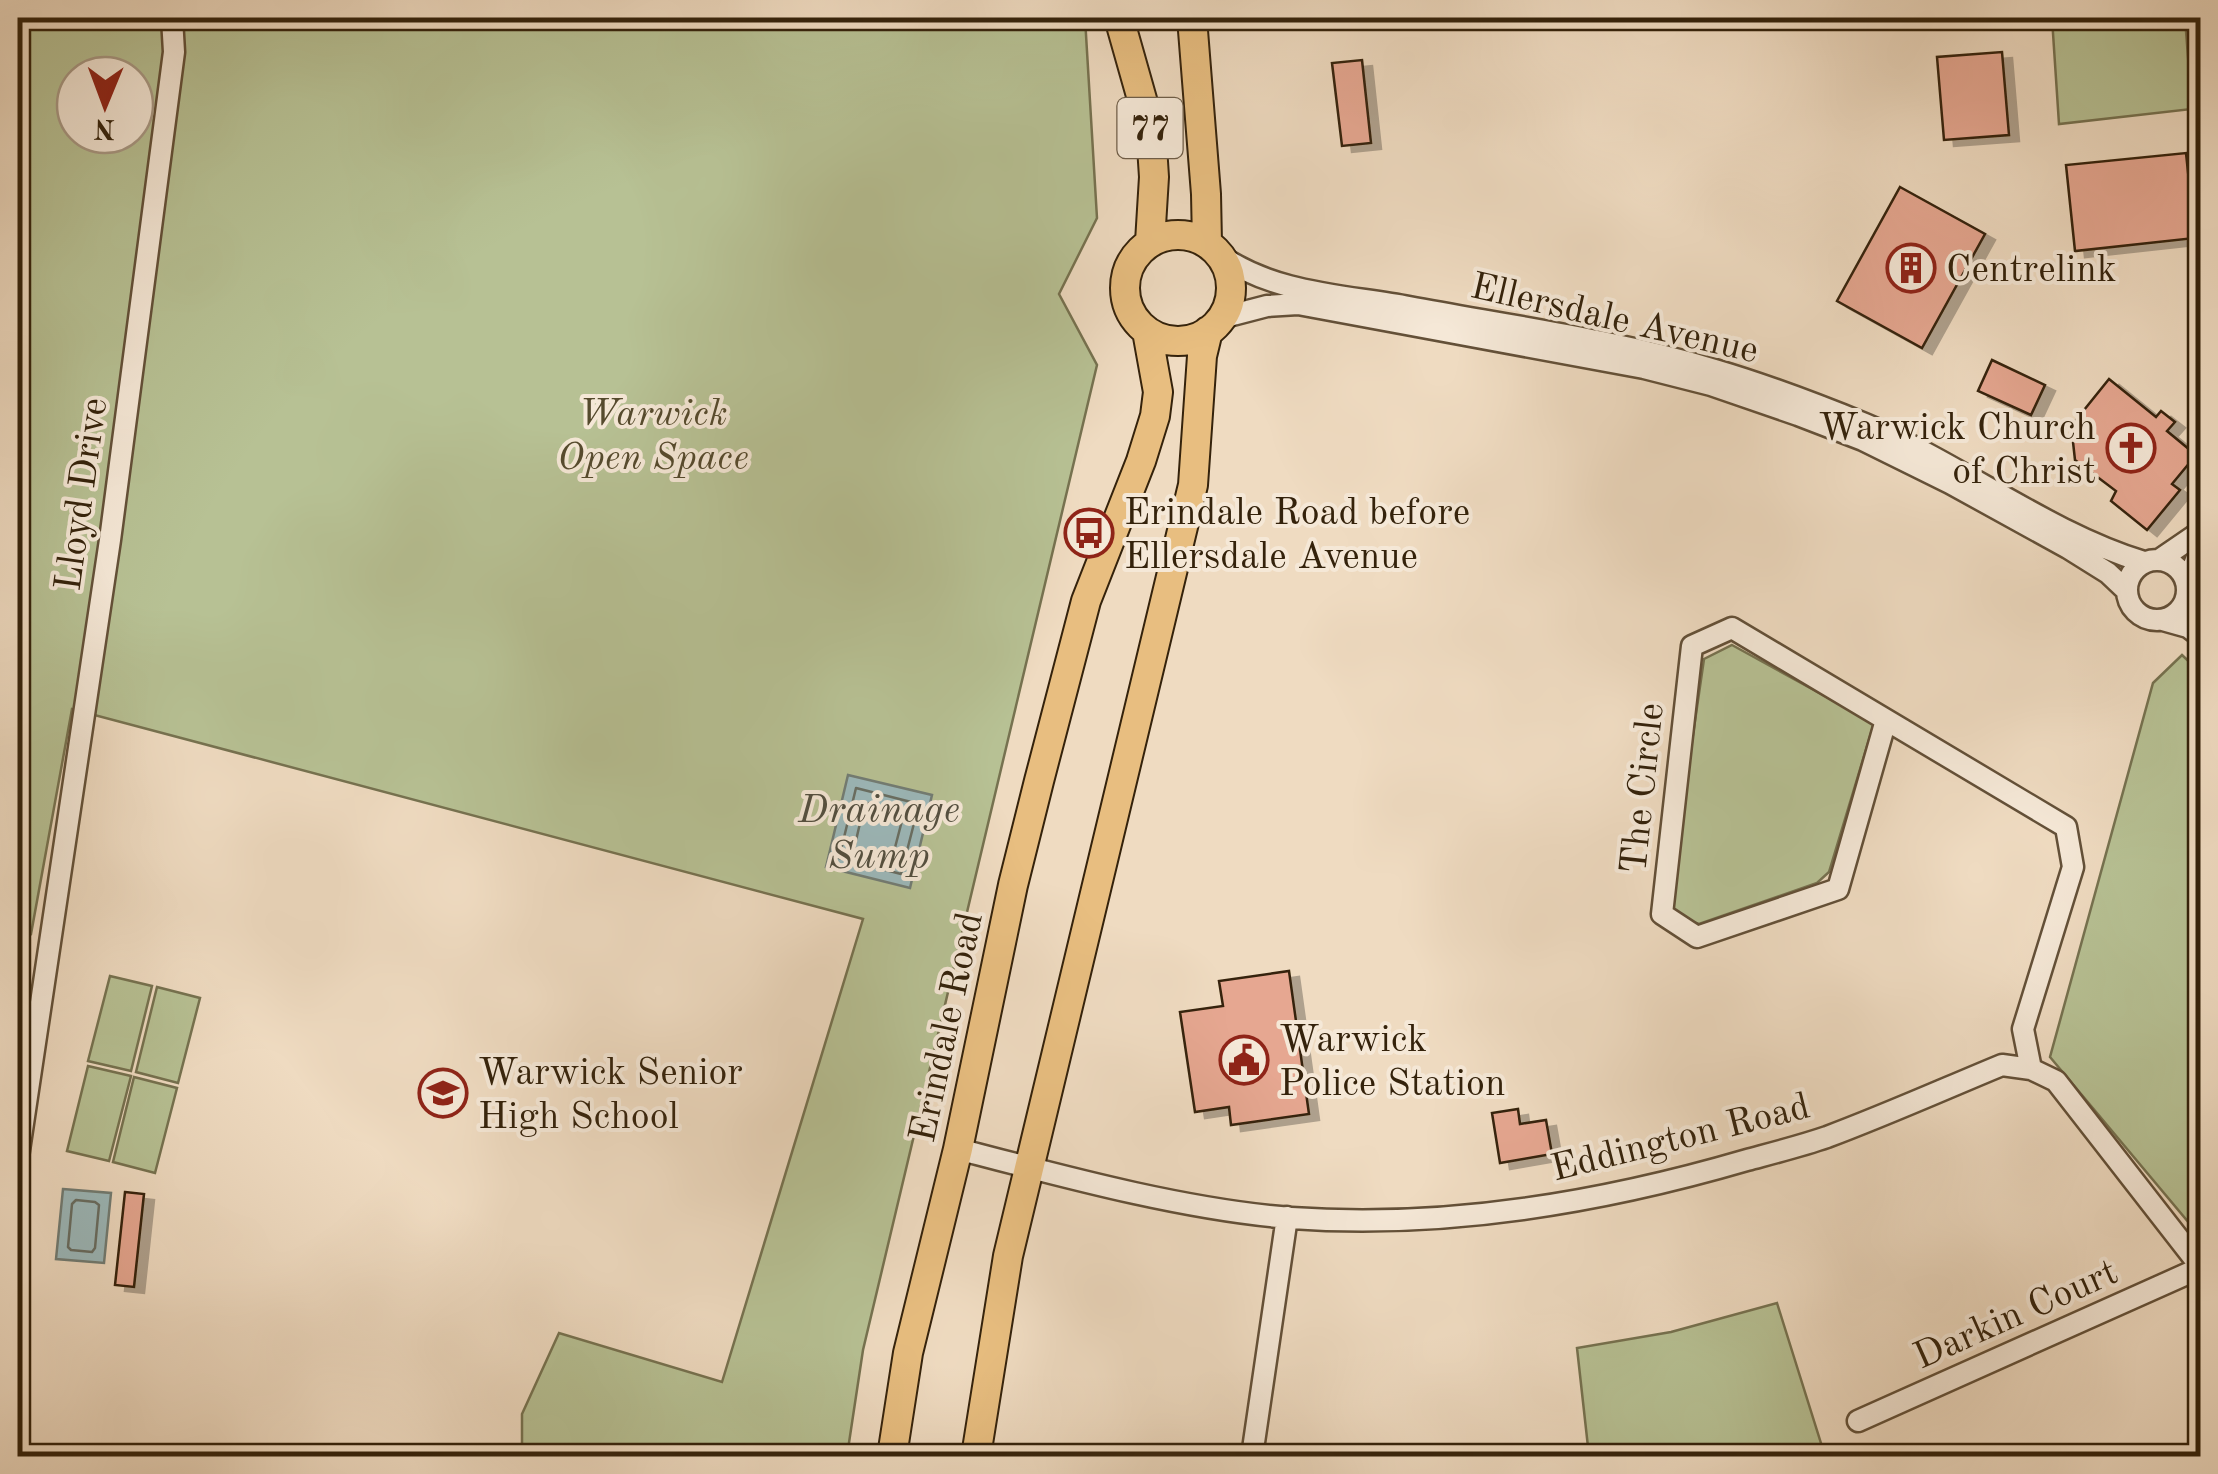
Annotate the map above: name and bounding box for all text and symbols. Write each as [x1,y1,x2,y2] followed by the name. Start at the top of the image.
[55,55,155,155] north arrow
[1118,98,1182,158] road number: 77
[93,113,116,141] text: N
[1885,242,1937,294] building icon: Centrelink
[1946,252,2117,290] place label: Centrelink
[1467,268,1762,372] street label: Ellersdale Avenue
[51,395,115,593] street label: Lloyd Drive
[557,396,749,478] park label: Warwick Open Space
[1818,410,2096,492] place label: Warwick Church of Christ
[2105,422,2157,474] church icon: Warwick Church of Christ
[1124,495,1470,577] place label: Erindale Road before Ellersdale Avenue
[1063,507,1115,559] bus stop icon: Erindale Road before Ellersdale Avenue
[1616,701,1672,876] street label: The Circle
[797,792,960,878] water label: Drainage Sump
[905,909,991,1146] street label: Erindale Road
[1279,1022,1505,1104] place label: Warwick Police Station
[1218,1034,1270,1086] public building icon: Warwick Police Station
[478,1055,743,1137] place label: Warwick Senior High School
[417,1067,469,1119] school or university icon: Warwick Senior High School
[1547,1088,1814,1189] street label: Eddington Road
[1909,1254,2124,1378] street label: Darkin Court

